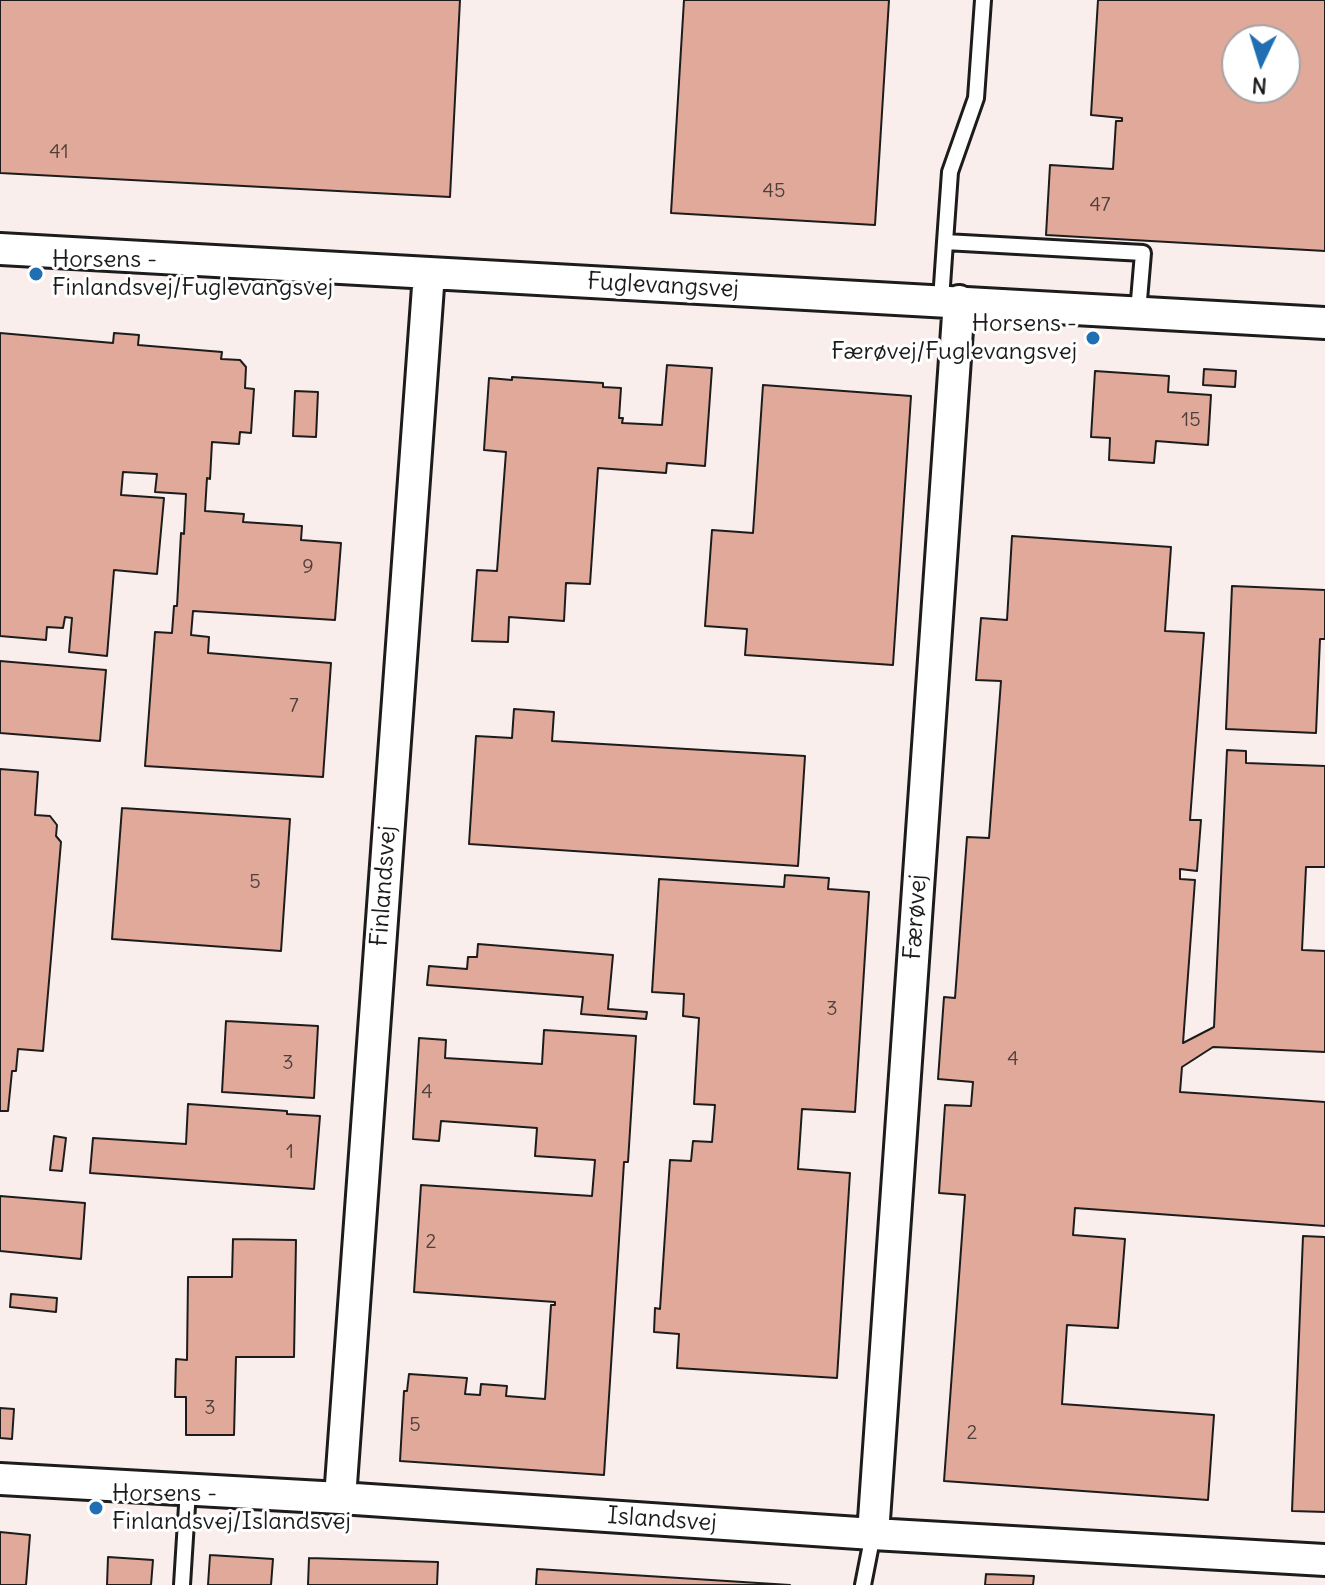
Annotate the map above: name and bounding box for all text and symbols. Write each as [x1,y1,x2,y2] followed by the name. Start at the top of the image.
[1221,24,1301,104] north arrow
[1251,71,1268,100] text: N
[49,140,69,164] house number: 41
[762,179,786,203] house number: 45
[1089,193,1111,217] house number: 47
[52,246,333,302] place label: Horsens - Finlandsvej/Fuglevangsvej
[27,265,45,283] marker: Horsens - Finlandsvej/Fuglevangsvej
[587,268,739,304] street label: Fuglevangsvej
[831,310,1077,366] place label: Horsens - Færøvej/Fuglevangsvej
[1084,329,1102,347] marker: Horsens - Færøvej/Fuglevangsvej
[1181,408,1201,432] house number: 15
[302,555,314,579] house number: 9
[289,694,299,718] house number: 7
[365,825,403,947] street label: Finlandsvej
[249,870,261,894] house number: 5
[899,873,933,961] street label: Færøvej
[826,997,838,1021] house number: 3
[1007,1047,1019,1071] house number: 4
[282,1051,294,1075] house number: 3
[421,1080,433,1104] house number: 4
[286,1140,294,1164] house number: 1
[426,1230,436,1254] house number: 2
[204,1396,216,1420] house number: 3
[409,1413,421,1437] house number: 5
[967,1421,977,1445] house number: 2
[112,1480,351,1536] place label: Horsens - Finlandsvej/Islandsvej
[87,1499,105,1517] marker: Horsens - Finlandsvej/Islandsvej
[606,1502,718,1538] street label: Islandsvej

